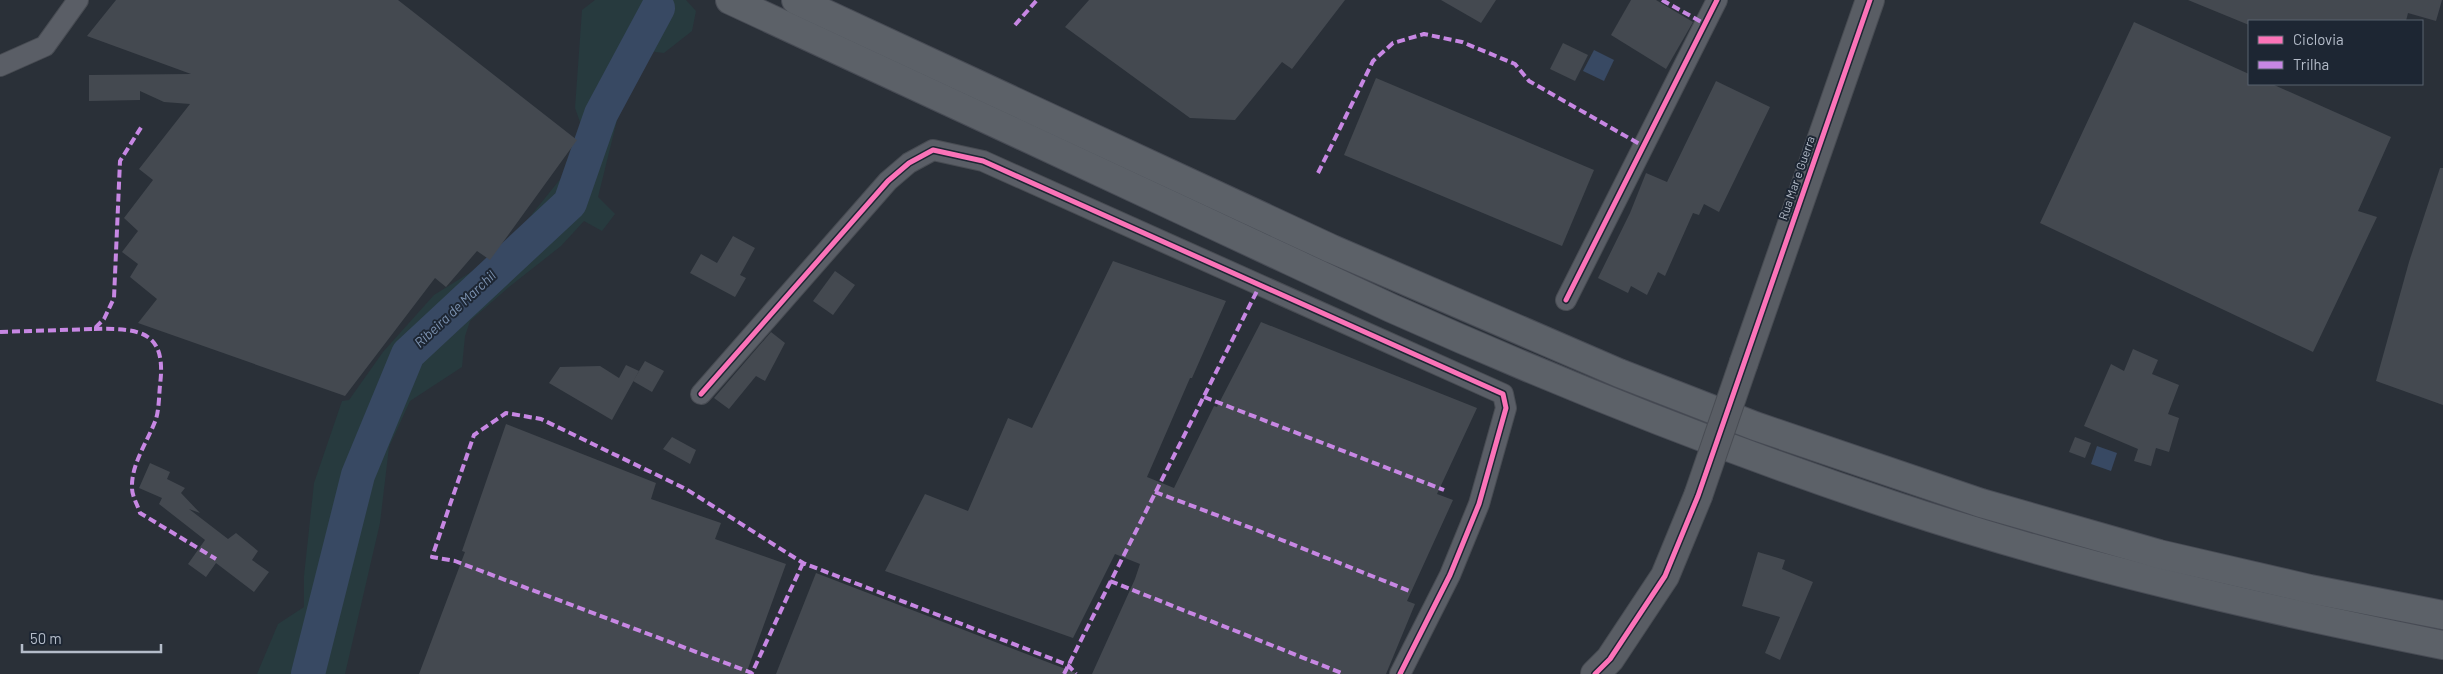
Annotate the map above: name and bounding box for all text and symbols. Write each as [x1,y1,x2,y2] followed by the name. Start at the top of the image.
[2248,20,2423,85] legend
[2293,30,2344,48] text: Ciclovia
[2293,55,2329,73] text: Trilha
[1775,134,1817,221] street label: Rua Mar e Guerra
[410,267,499,351] water label: Ribeira de Marchil
[22,622,161,654] scale bar
[30,629,62,647] text: 50 m

